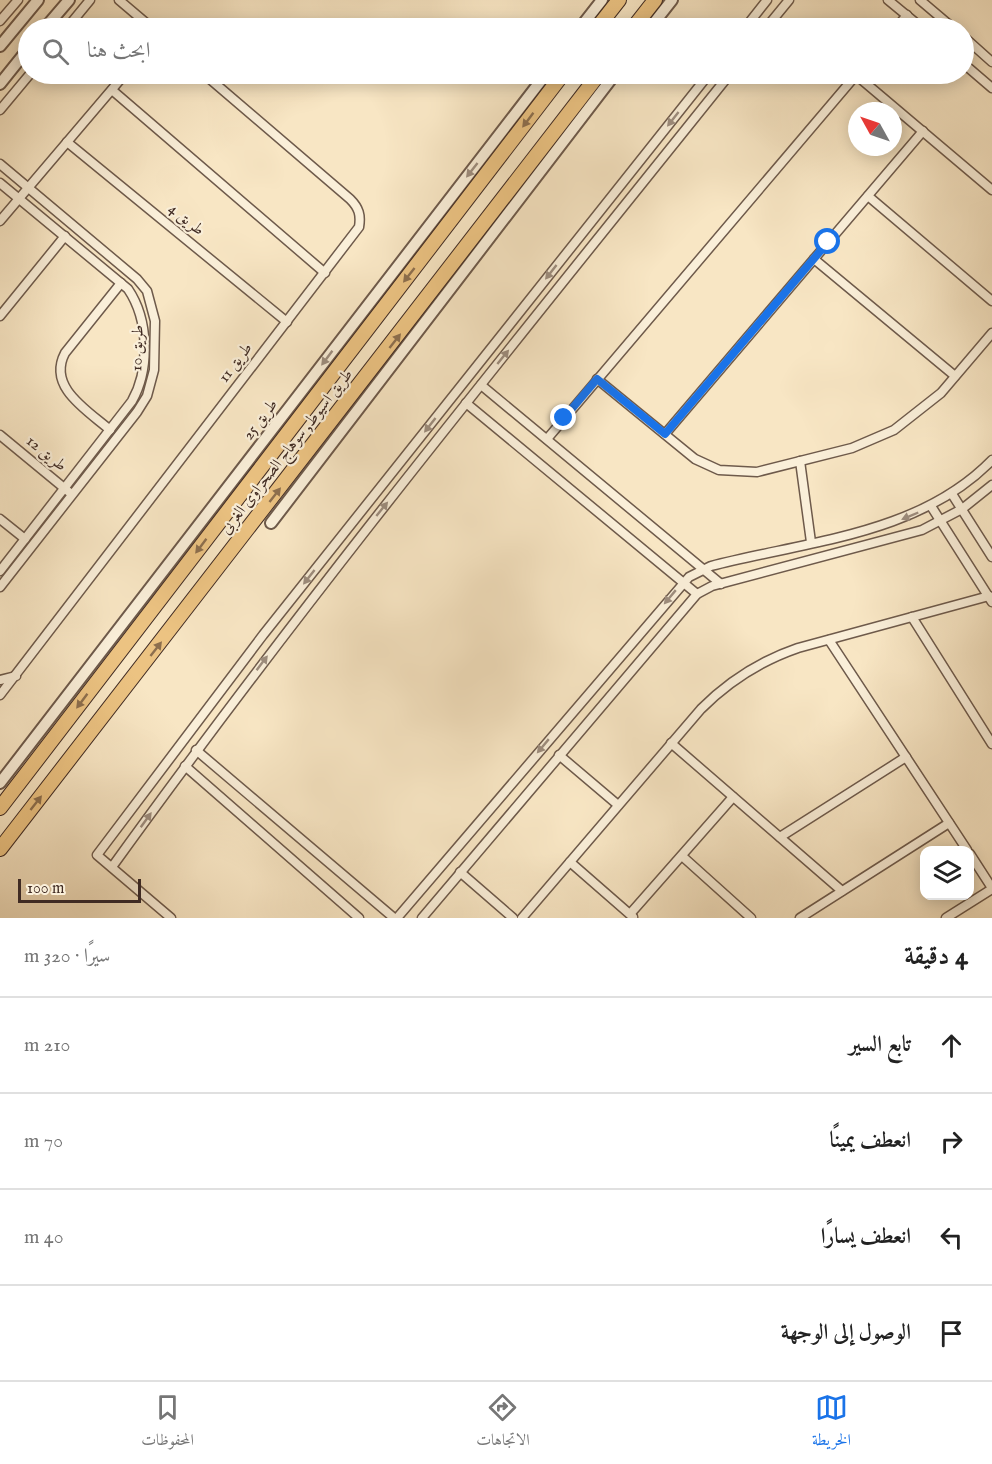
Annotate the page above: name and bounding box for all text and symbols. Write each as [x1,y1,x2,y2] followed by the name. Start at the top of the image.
[18,18,974,84] search box
[39,35,72,68] icon: search
[87,37,150,65] text: ابحث هنا
[848,102,902,156] north arrow
[522,112,534,128] one-way arrow
[667,112,679,127] one-way arrow
[466,162,478,178] one-way arrow
[164,199,208,241] street label: طريق 4
[814,228,840,254] route start
[545,264,558,280] one-way arrow
[403,267,415,282] one-way arrow
[127,324,149,372] street label: طريق 10
[388,333,400,348] one-way arrow
[215,339,257,387] street label: طريق 11
[497,349,510,365] one-way arrow
[322,350,334,365] one-way arrow
[216,365,360,540] street label: طريق اسيوط, سوهاج الصحراوى الغربى
[239,396,283,444] street label: طريق 25
[550,404,576,430] route end
[424,417,436,432] one-way arrow
[22,432,70,476] street label: طريق 12
[269,487,282,503] one-way arrow
[375,501,388,517] one-way arrow
[900,511,918,521] one-way arrow
[194,538,207,554] one-way arrow
[303,570,315,585] one-way arrow
[664,589,677,604] one-way arrow
[149,641,162,657] one-way arrow
[255,655,268,671] one-way arrow
[76,692,88,708] one-way arrow
[537,738,550,754] one-way arrow
[30,796,42,811] one-way arrow
[140,812,152,828] one-way arrow
[920,846,974,900] map controls
[920,846,974,900] button: layers
[18,876,141,904] scale bar
[27,879,64,899] text: 100 m
[904,940,968,973] text: 4 دقيقة
[24,944,110,969] text: سيرًا · 320 m
[935,1029,968,1062] icon: ahead
[849,1031,911,1059] text: تابع السير
[24,1033,70,1058] text: 210 m
[935,1125,968,1158] icon: right
[830,1127,911,1155] text: انعطف يمينًا
[24,1129,63,1154] text: 70 m
[935,1221,968,1254] icon: left
[821,1223,911,1251] text: انعطف يسارًا
[24,1225,63,1250] text: 40 m
[935,1317,968,1350] icon: arrive
[781,1319,911,1347] text: الوصول إلى الوجهة
[141,1391,194,1455] tab: المحفوظات
[476,1391,530,1455] tab: الاتجاهات
[812,1391,851,1455] tab: الخريطة

